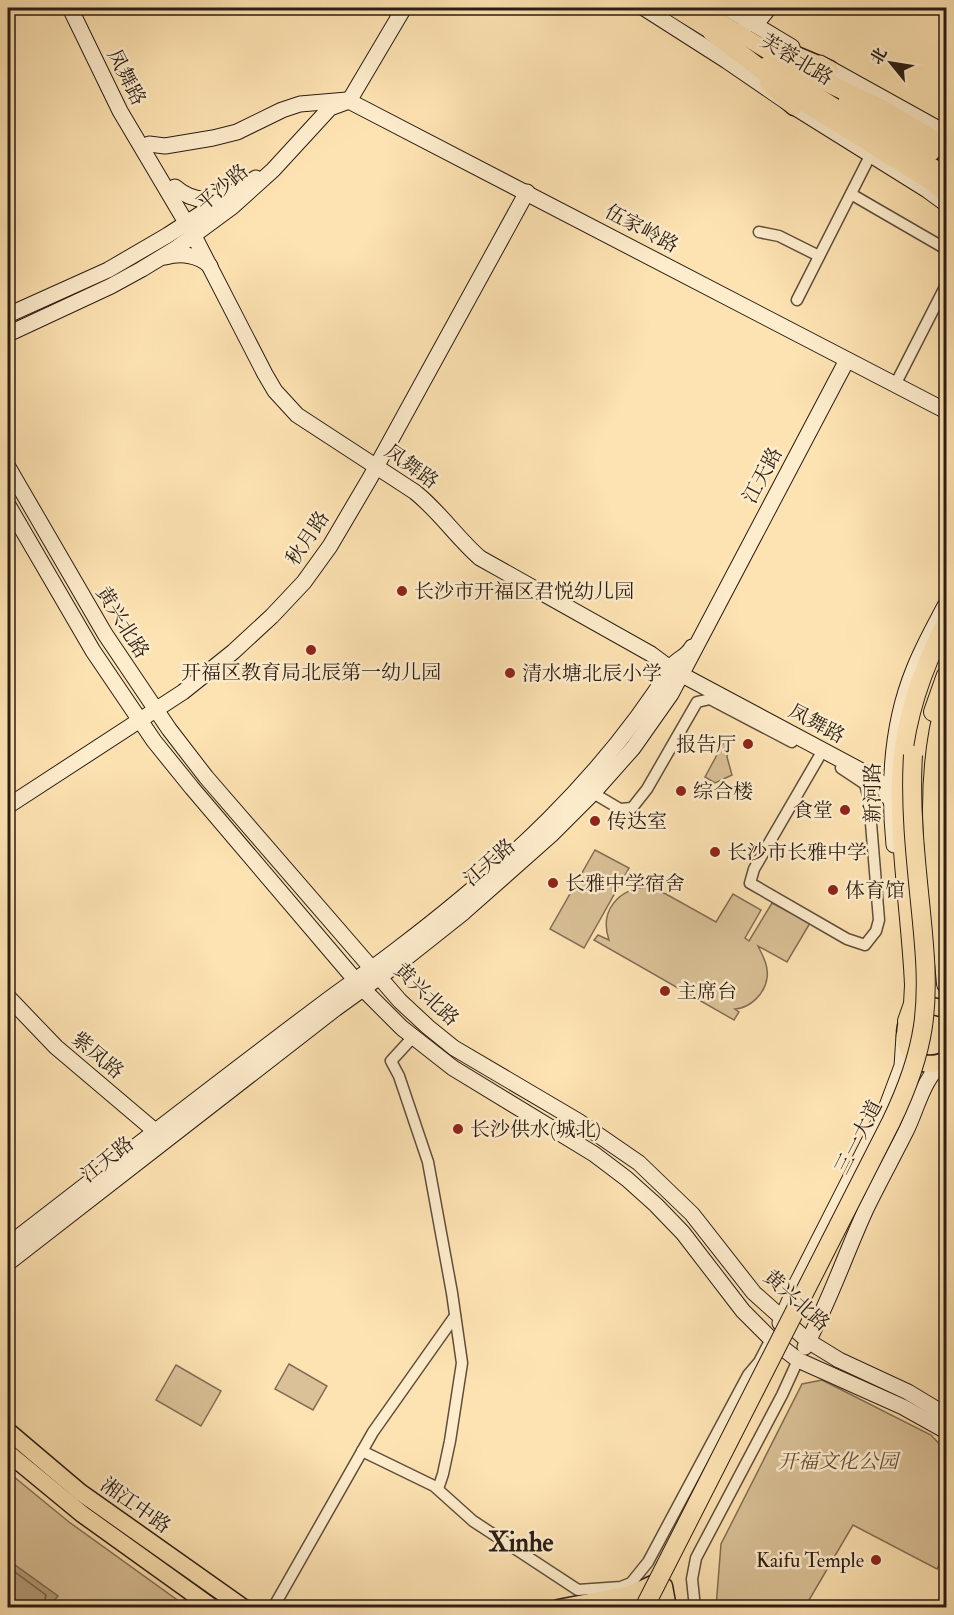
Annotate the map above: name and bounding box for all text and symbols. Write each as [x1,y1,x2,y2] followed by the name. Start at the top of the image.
[756,28,837,91] street label: 芙蓉北路
[861,33,921,93] north arrow
[866,44,892,68] text: 北
[102,45,151,110] street label: 凤舞路
[191,159,253,216] street label: 平沙路
[601,199,683,258] street label: 伍家岭路
[380,439,443,494] street label: 凤舞路
[737,443,788,508] street label: 江天路
[280,506,335,570] street label: 秋月路
[414,579,634,604] place label: 长沙市开福区君悦幼儿园
[91,582,154,663] street label: 黄兴北路
[395,584,409,598] marker: 长沙市开福区君悦幼儿园
[304,643,318,657] marker: 开福区教育局北辰第一幼儿园
[181,660,441,685] place label: 开福区教育局北辰第一幼儿园
[522,661,662,686] place label: 清水塘北辰小学
[503,666,517,680] marker: 清水塘北辰小学
[784,698,849,749] street label: 凤舞路
[676,732,736,757] place label: 报告厅
[741,737,755,751] marker: 报告厅
[860,763,885,823] street label: 新河路
[693,779,753,804] place label: 综合楼
[674,784,688,798] marker: 综合楼
[793,798,833,823] place label: 食堂
[838,803,852,817] marker: 食堂
[607,809,667,834] place label: 传达室
[588,814,602,828] marker: 传达室
[458,833,520,891] street label: 江天路
[727,840,867,865] place label: 长沙市长雅中学
[708,845,722,859] marker: 长沙市长雅中学
[565,871,685,896] place label: 长雅中学宿舍
[546,876,560,890] marker: 长雅中学宿舍
[845,878,905,903] place label: 体育馆
[826,883,840,897] marker: 体育馆
[389,958,464,1031] street label: 黄兴北路
[677,979,737,1004] place label: 主席台
[658,984,672,998] marker: 主席台
[67,1027,129,1084] street label: 紫凤路
[829,1096,888,1179] street label: 三一大道
[470,1117,601,1142] place label: 长沙供水(城北)
[451,1122,465,1136] marker: 长沙供水(城北)
[76,1131,139,1188] street label: 江天路
[759,1264,835,1336] street label: 黄兴北路
[778,1449,901,1474] park label: 开福文化公园
[96,1472,176,1539] street label: 湘江中路
[489,1527,554,1559] district label: Xinhe
[756,1548,864,1574] place label: Kaifu Temple
[869,1553,883,1567] marker: Kaifu Temple

